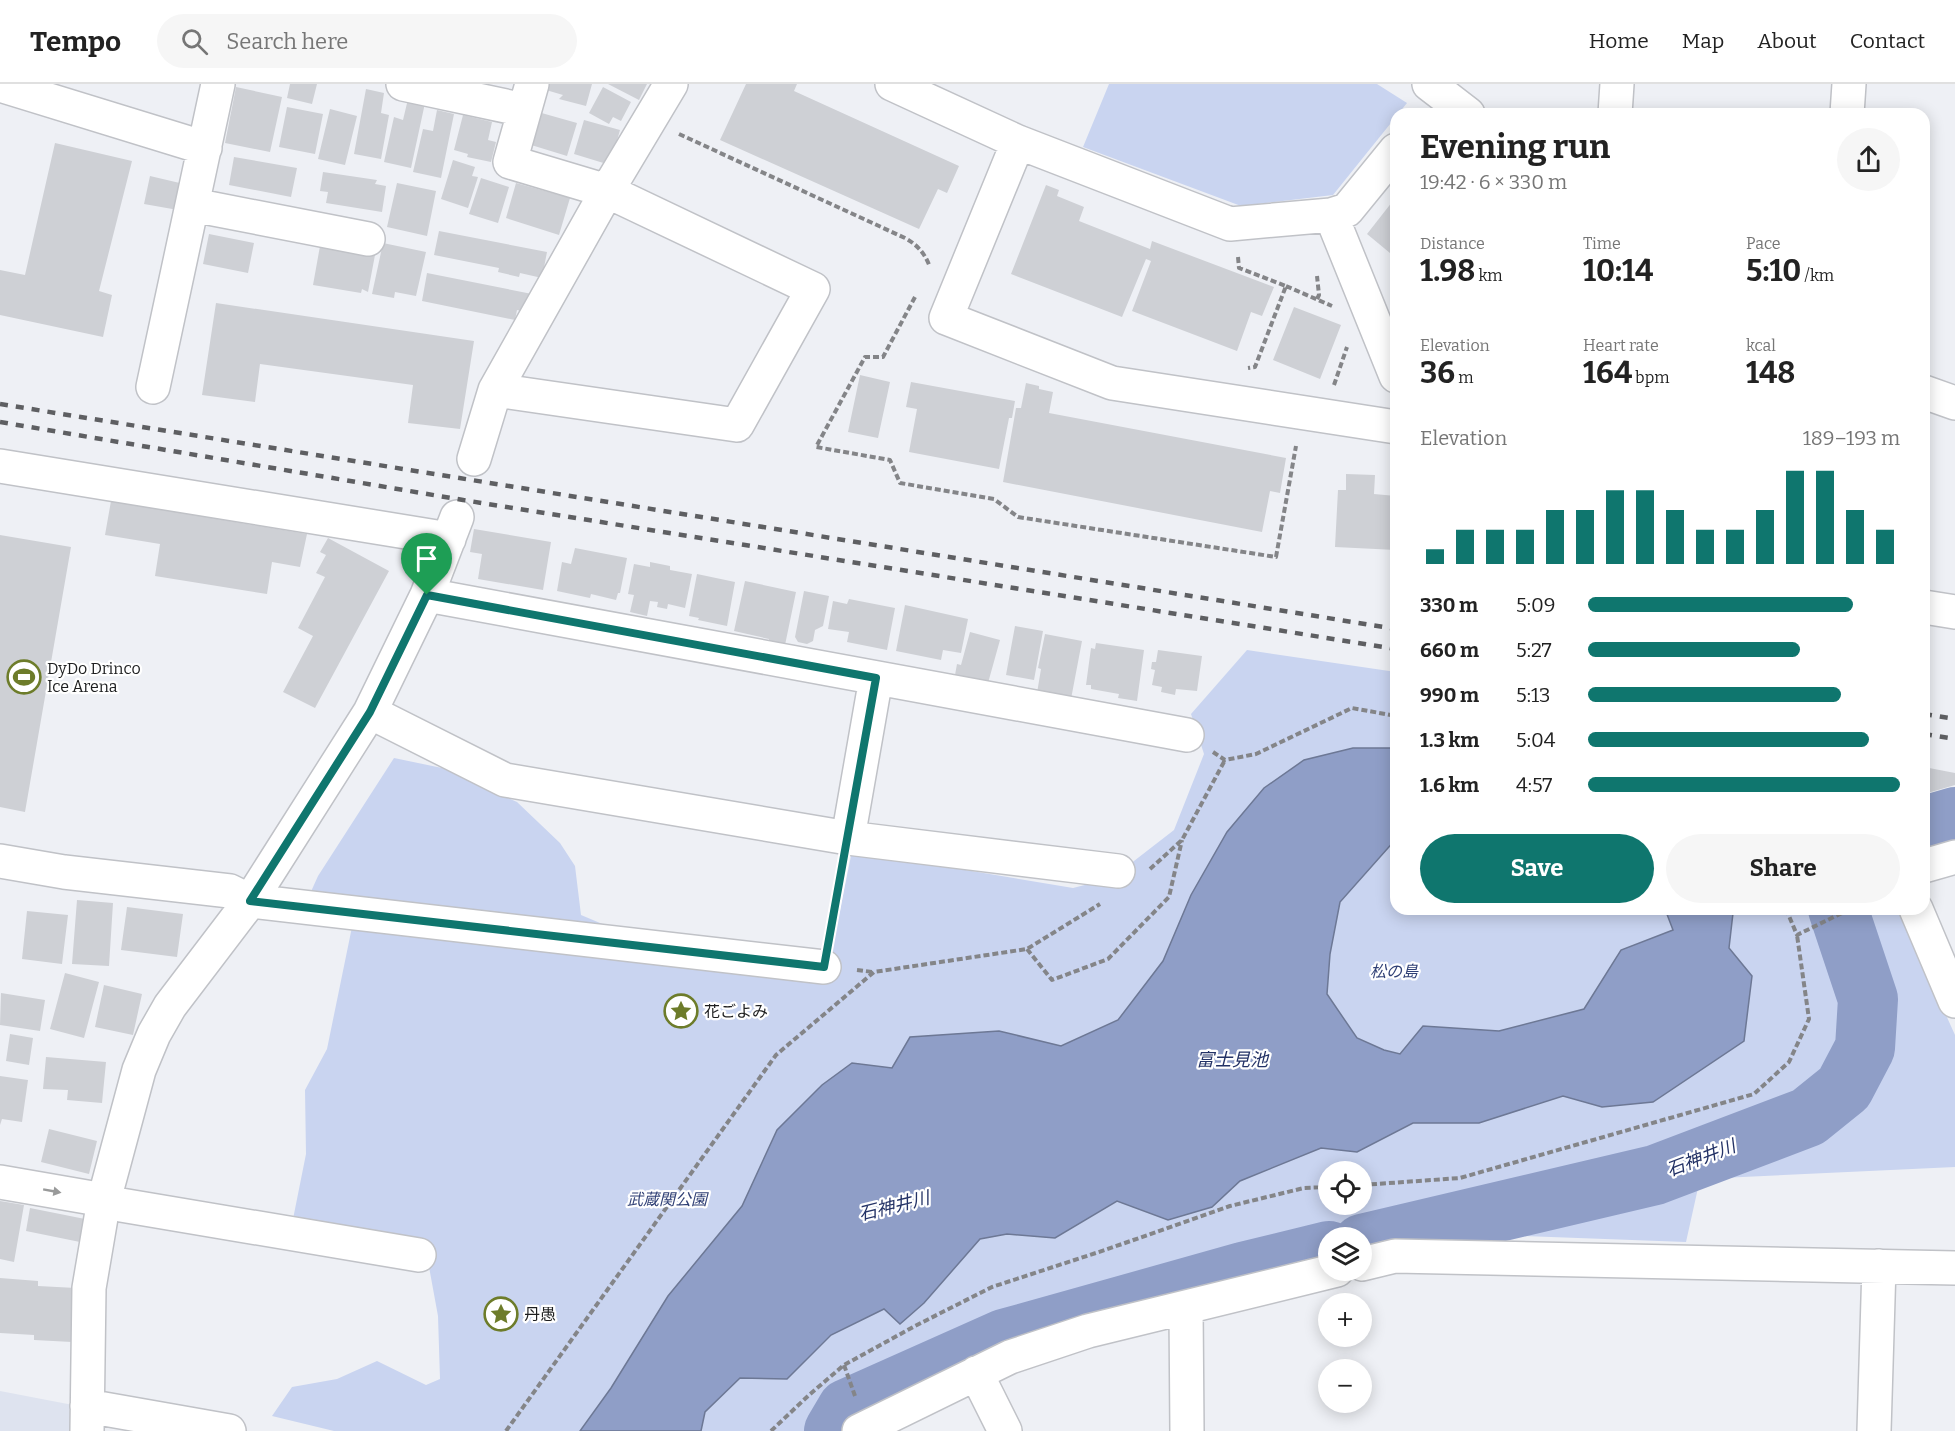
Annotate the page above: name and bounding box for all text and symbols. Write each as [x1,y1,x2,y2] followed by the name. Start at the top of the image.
[157,14,577,68] search box
[30,25,121,58] text: Tempo
[178,25,211,58] icon: search
[226,28,348,55] text: Search here
[1589,28,1649,54] text: Home
[1682,28,1724,54] text: Map
[1757,28,1817,54] text: About
[1850,28,1925,54] text: Contact
[1420,127,1610,167] text: Evening run
[1837,128,1900,191] button: share
[1420,170,1567,194] text: 19:42 · 6 × 330 m
[1420,234,1485,253] text: Distance
[1583,234,1621,253] text: Time
[1746,234,1781,253] text: Pace
[1420,253,1475,289] text: 1.98
[1583,253,1653,289] text: 10:14
[1746,253,1801,289] text: 5:10
[1475,266,1503,285] text: km
[1801,266,1834,285] text: /km
[1420,336,1490,355] text: Elevation
[1583,336,1659,355] text: Heart rate
[1746,336,1776,355] text: kcal
[1420,355,1455,391] text: 36
[1583,355,1632,391] text: 164
[1746,355,1795,391] text: 148
[1455,368,1473,387] text: m
[1632,368,1669,387] text: bpm
[1420,426,1507,450] text: Elevation
[1803,426,1900,450] text: 189–193 m
[401,533,452,595] pin
[410,542,443,575] icon: arrive
[1420,593,1478,617] text: 330 m
[1516,593,1555,617] text: 5:09
[1420,638,1479,662] text: 660 m
[1516,638,1552,662] text: 5:27
[6,659,42,695] sports icon: DyDo Drinco Ice Arena
[47,659,141,696] place label: DyDo Drinco Ice Arena
[1420,683,1479,707] text: 990 m
[1516,683,1550,707] text: 5:13
[1420,728,1479,752] text: 1.3 km
[1516,728,1555,752] text: 5:04
[1420,773,1479,797] text: 1.6 km
[1516,773,1552,797] text: 4:57
[1420,834,1654,903] button: Save
[1666,834,1900,903] button: Share
[1370,962,1419,981] park label: 松の島
[663,993,699,1029] place icon: 花ごよみ
[704,1002,768,1021] place label: 花ごよみ
[1196,1049,1270,1071] water label: 富士見池
[1663,1134,1740,1181] water label: 石神井川
[1318,1161,1372,1413] map controls
[1318,1161,1372,1215] button: locate
[856,1186,934,1225] water label: 石神井川
[43,1187,62,1196] one-way arrow
[627,1190,709,1209] park label: 武蔵関公園
[1318,1227,1372,1281] button: layers
[1318,1293,1372,1347] button: +
[483,1296,519,1332] place icon: 丹愚
[524,1305,556,1324] place label: 丹愚
[1318,1359,1372,1413] button: −

